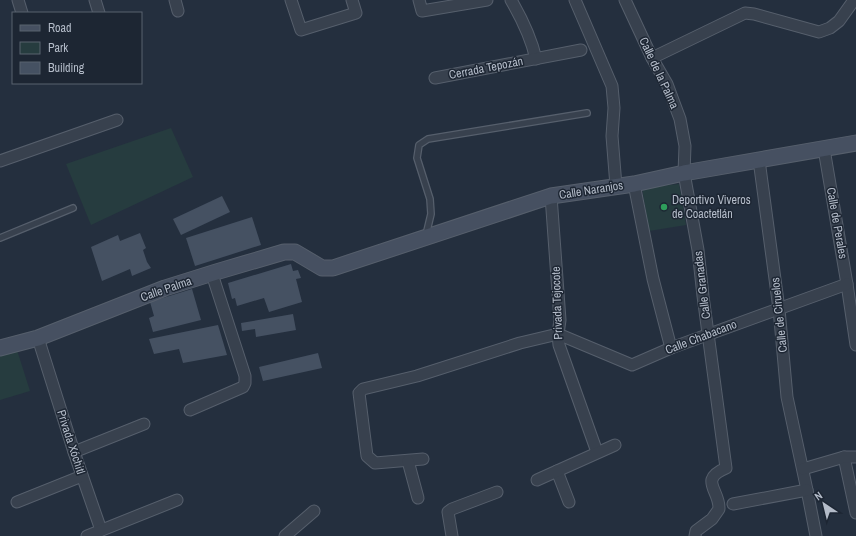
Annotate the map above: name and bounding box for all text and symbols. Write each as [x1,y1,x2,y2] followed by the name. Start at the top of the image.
[12,12,142,84] legend
[48,20,72,36] text: Road
[635,35,683,112] street label: Calle de la Palma
[48,40,68,56] text: Park
[448,53,524,83] street label: Cerrada Tepozán
[48,60,85,76] text: Building
[558,177,624,203] street label: Calle Naranjos
[823,186,851,260] street label: Calle de Perales
[672,192,751,222] place label: Deportivo Viveros de Coactetlán
[659,202,669,212] marker: Deportivo Viveros de Coactetlán
[690,250,714,320] street label: Calle Granadas
[548,266,566,340] street label: Privada Tejocote
[138,273,194,305] street label: Calle Palma
[767,277,791,353] street label: Calle de Ciruelos
[663,316,739,358] street label: Calle Chabacano
[53,408,89,476] street label: Privada Xóchitl
[804,484,844,524] north arrow
[812,488,825,503] text: N

